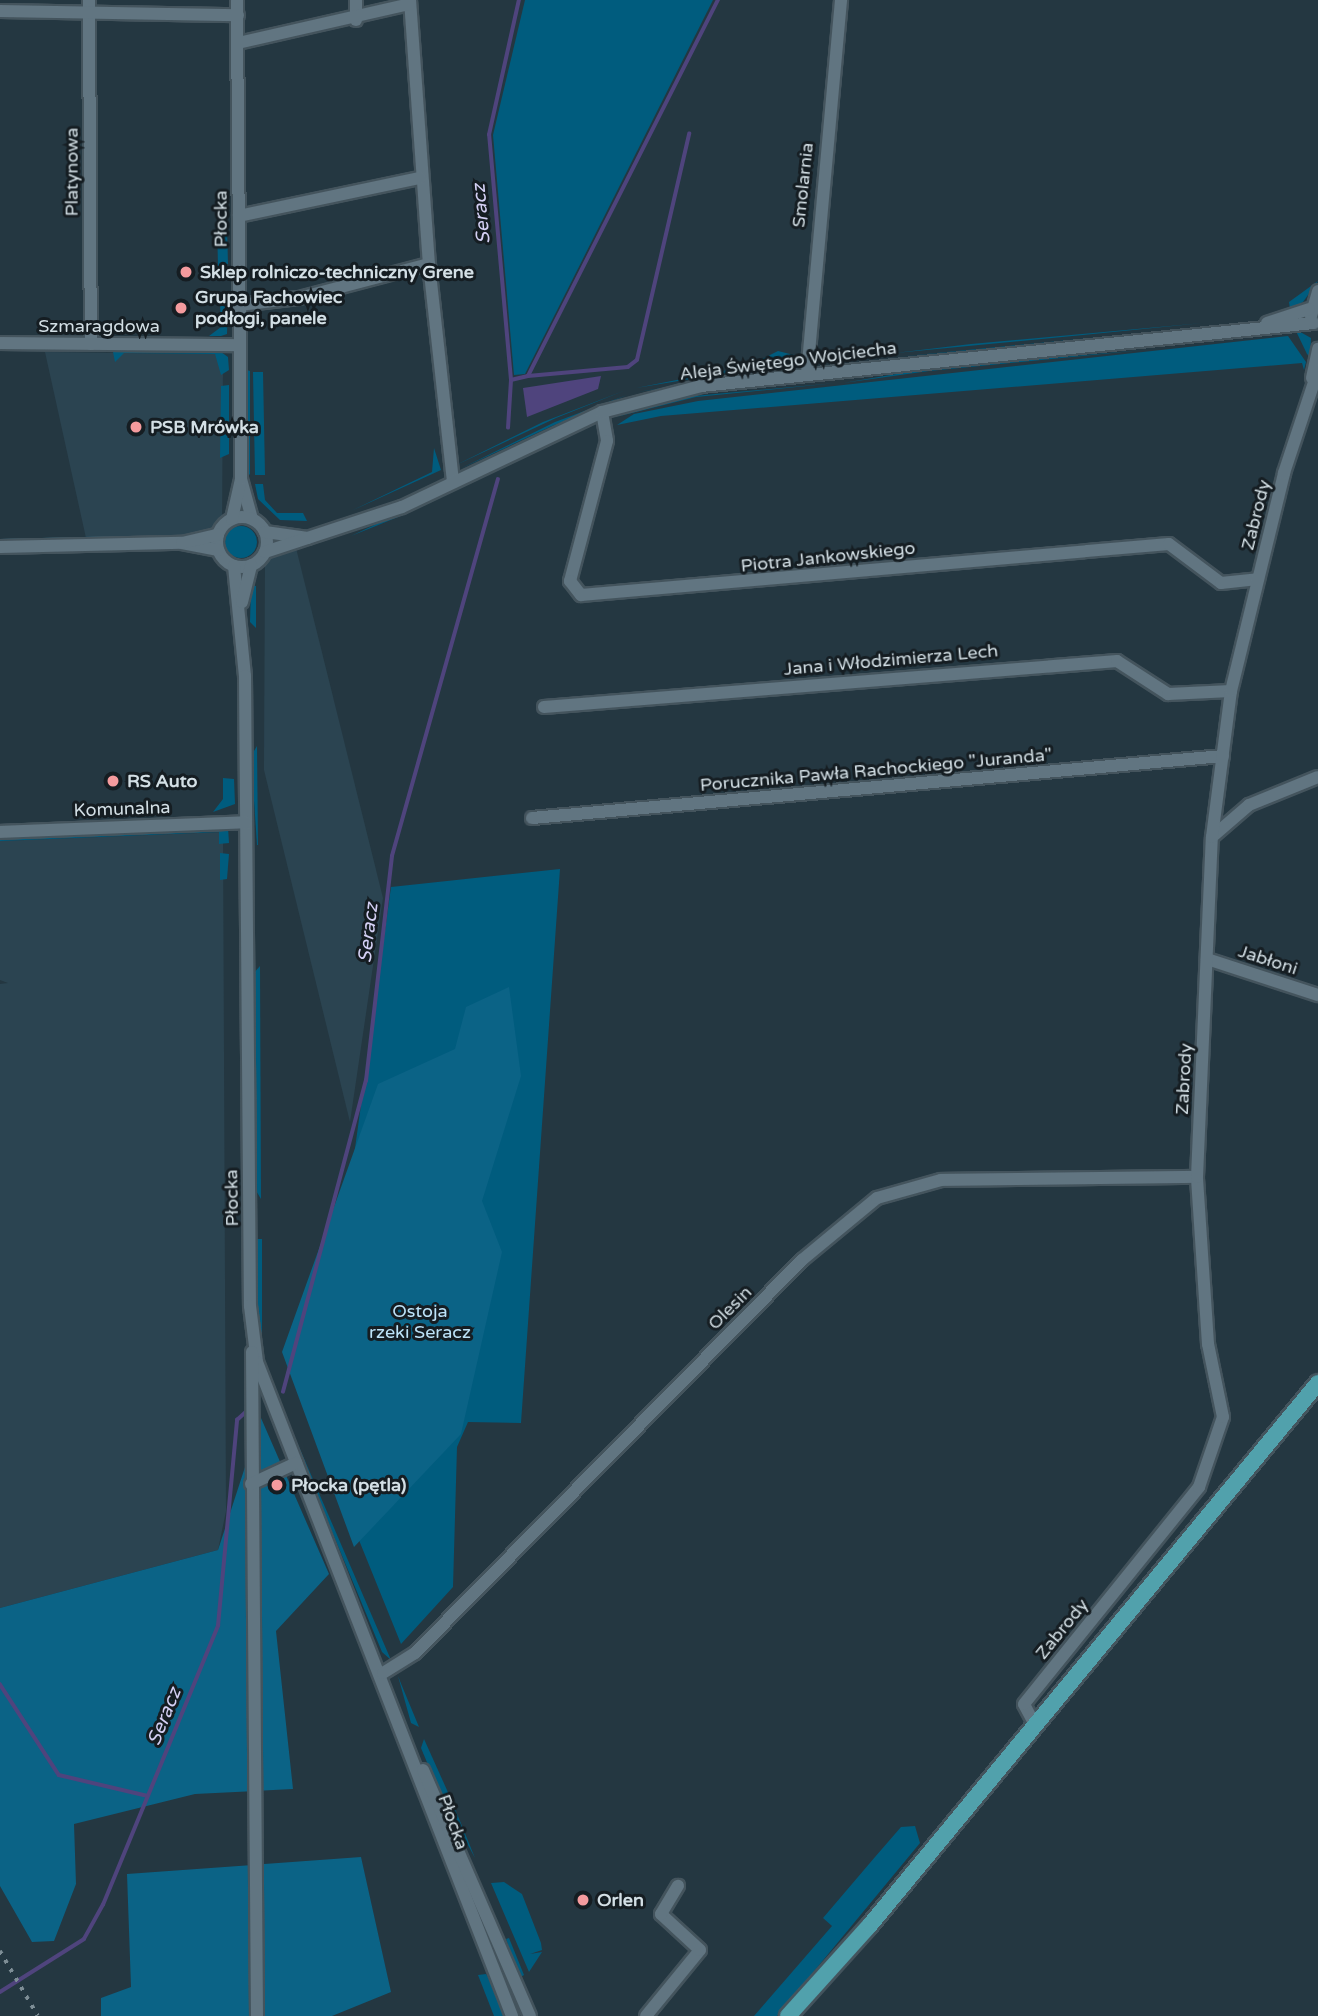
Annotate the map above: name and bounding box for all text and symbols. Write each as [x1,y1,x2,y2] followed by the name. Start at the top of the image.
[61,128,83,216] street label: Platynowa
[788,141,818,229] street label: Smolarnia
[468,183,496,245] water label: Seracz
[210,190,232,248] street label: Płocka
[200,261,474,283] place label: Sklep rolniczo-techniczny Grene
[178,264,194,280] marker: Sklep rolniczo-techniczny Grene
[195,287,342,330] place label: Grupa Fachowiec podłogi, panele
[173,300,189,316] marker: Grupa Fachowiec podłogi, panele
[38,315,160,337] street label: Szmaragdowa
[678,337,898,385] street label: Aleja Świętego Wojciecha
[150,416,259,438] place label: PSB Mrówka
[128,419,144,435] marker: PSB Mrówka
[1237,478,1275,552] street label: Zabrody
[740,537,916,577] street label: Piotra Jankowskiego
[783,640,999,680] street label: Jana i Włodzimierza Lech
[699,744,1053,796] street label: Porucznika Pawła Rachockiego "Juranda"
[127,770,197,792] place label: RS Auto
[105,773,121,789] marker: RS Auto
[73,797,171,821] street label: Komunalna
[354,902,384,964] water label: Seracz
[1236,940,1300,980] street label: Jabłoni
[1171,1043,1197,1115] street label: Zabrody
[221,1169,243,1227] street label: Płocka
[704,1282,756,1334] street label: Olesin
[369,1301,471,1344] park label: Ostoja rzeki Seracz
[291,1474,406,1496] place label: Płocka (pętla)
[269,1477,285,1493] marker: Płocka (pętla)
[1031,1594,1093,1664] street label: Zabrody
[143,1685,187,1749] water label: Seracz
[433,1792,473,1852] street label: Płocka
[597,1889,644,1911] place label: Orlen
[575,1892,591,1908] marker: Orlen

